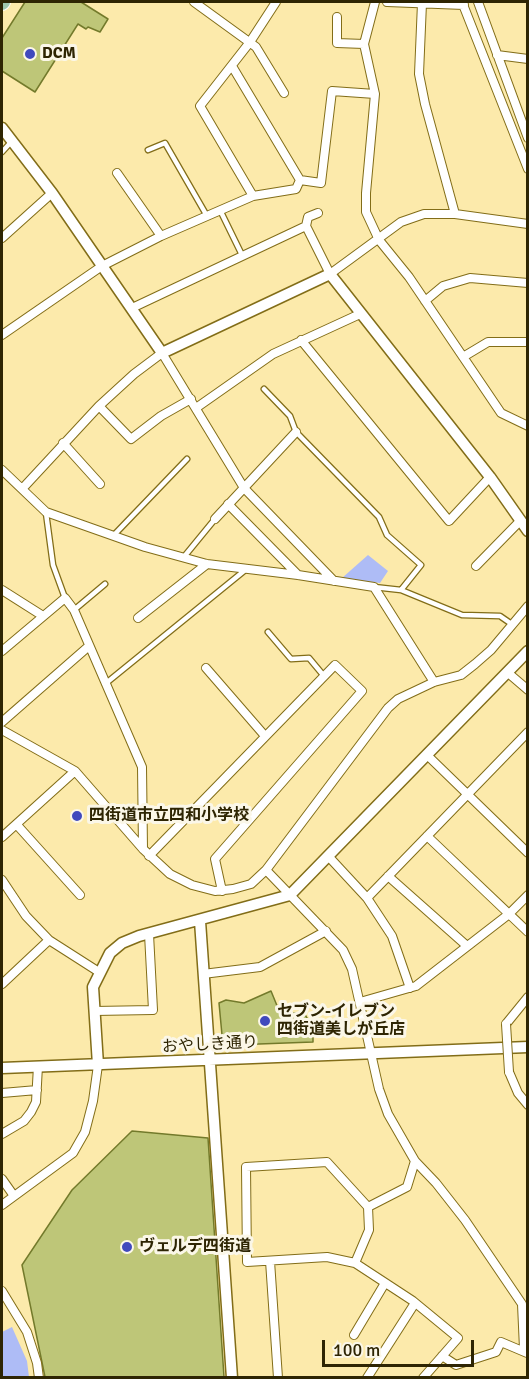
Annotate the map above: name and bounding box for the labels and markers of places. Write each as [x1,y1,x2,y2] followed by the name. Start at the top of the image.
[42,44,76,64] place label: DCM
[23,47,37,61] marker: DCM
[89,806,249,826] place label: 四街道市立四和小学校
[70,809,84,823] marker: 四街道市立四和小学校
[277,1002,405,1040] place label: セブン-イレブン 四街道美しが丘店
[258,1014,272,1028] marker: セブン-イレブン 四街道美しが丘店
[139,1237,251,1257] place label: ヴェルデ四街道
[120,1240,134,1254] marker: ヴェルデ四街道

